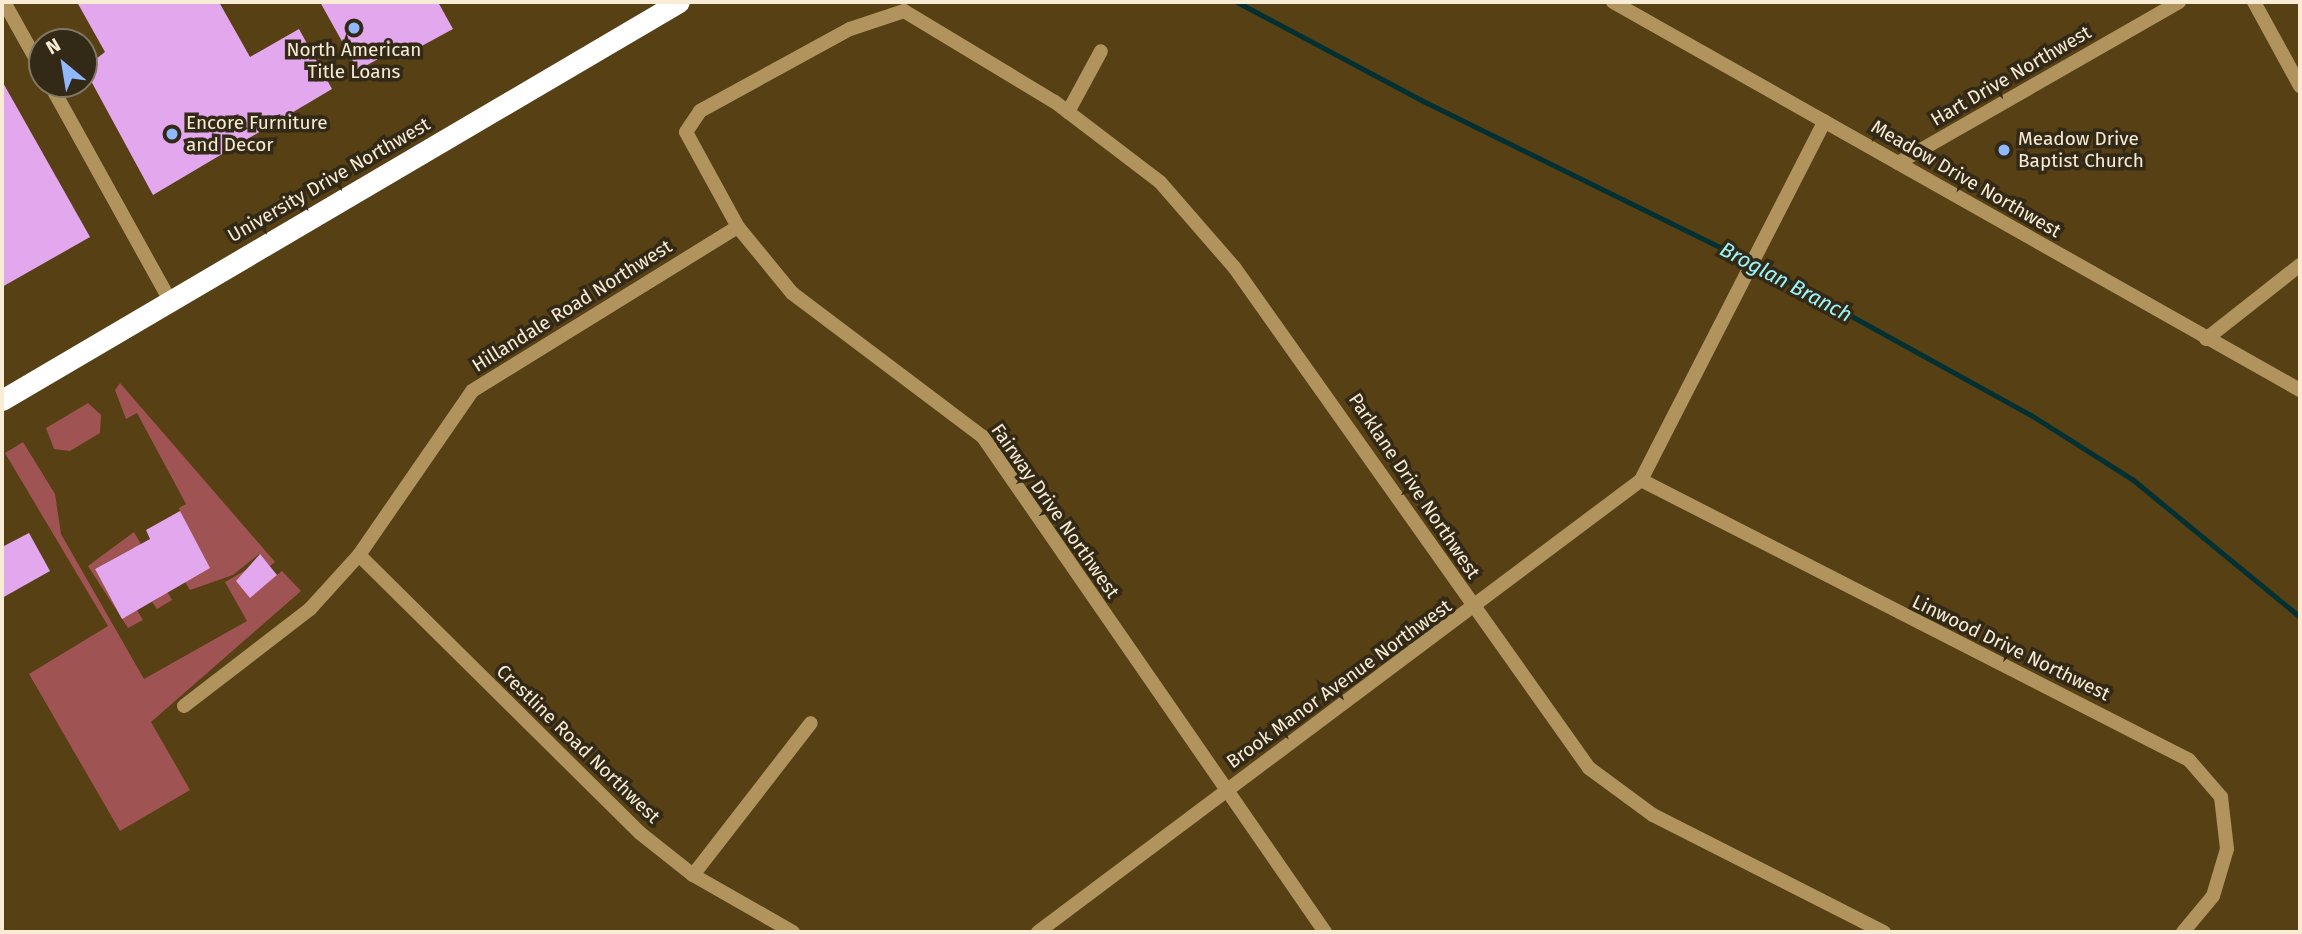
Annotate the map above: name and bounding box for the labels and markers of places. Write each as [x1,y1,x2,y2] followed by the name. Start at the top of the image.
[346,20,362,36] marker: North American Title Loans
[286,39,422,83] place label: North American Title Loans
[186,112,328,156] place label: Encore Furniture and Decor
[164,126,180,142] marker: Encore Furniture and Decor
[2018,128,2144,172] place label: Meadow Drive Baptist Church
[1996,142,2012,158] marker: Meadow Drive Baptist Church

